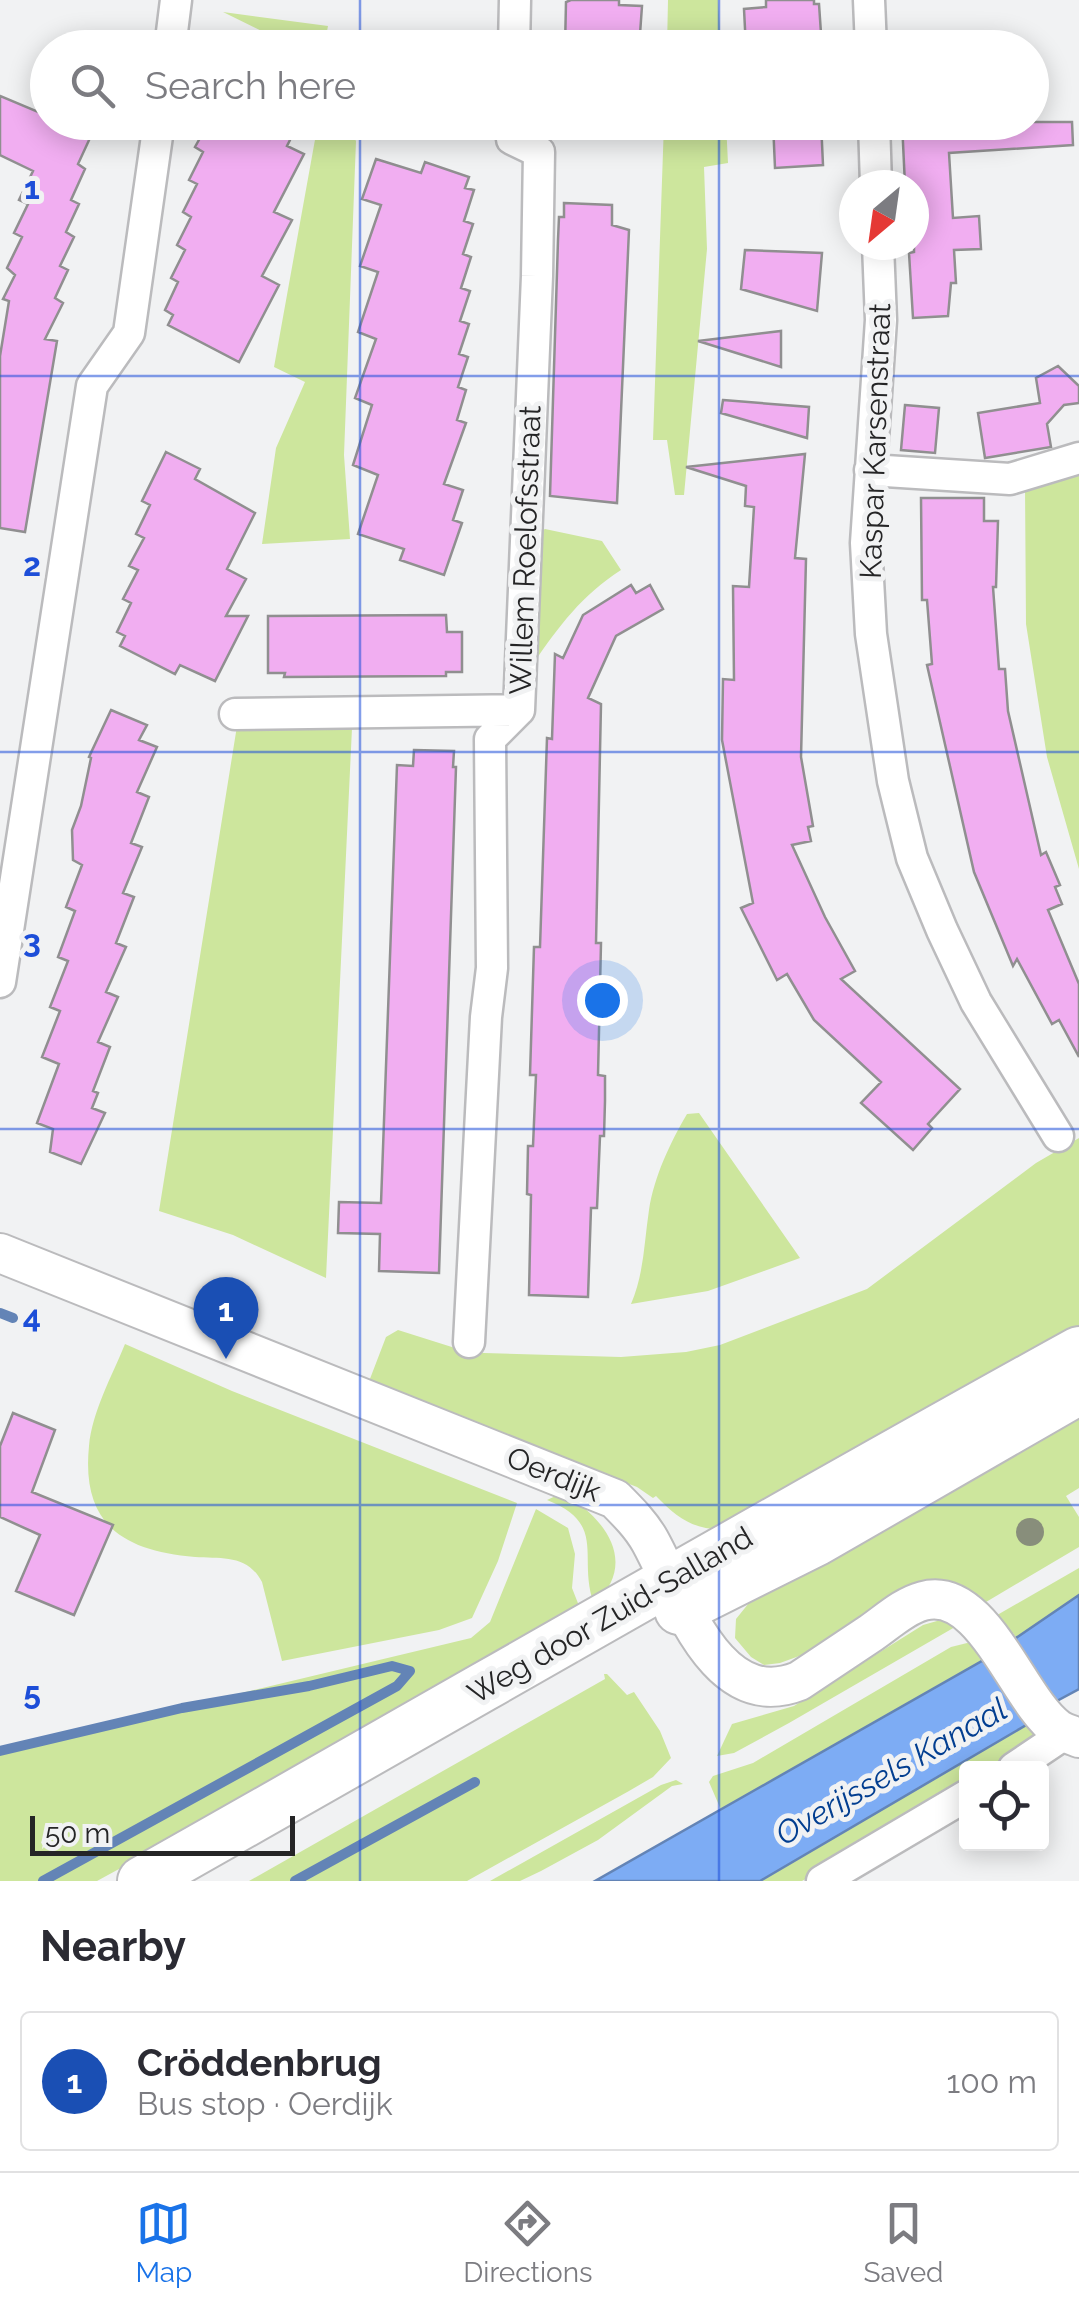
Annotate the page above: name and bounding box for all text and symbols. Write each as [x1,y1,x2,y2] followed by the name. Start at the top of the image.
[30,30,1049,140] search box
[65,58,120,113] icon: search
[145,63,356,108] text: Search here
[24,169,40,206] text: 1
[839,170,929,260] north arrow
[853,303,897,579] street label: Kaspar Karsenstraat
[502,405,548,695] street label: Willem Roelofsstraat
[23,546,41,583] text: 2
[23,922,41,959] text: 3
[577,975,628,1026] your location
[194,1276,258,1359] pin: 1
[23,1298,41,1335] text: 4
[502,1439,606,1509] street label: Oerdijk
[462,1519,758,1711] street label: Weg door Zuid-Salland
[23,1674,41,1711] text: 5
[769,1690,1013,1852] water label: Overijssels Kanaal
[959,1761,1049,1851] map controls
[959,1761,1049,1851] button: locate
[30,1811,295,1856] scale bar
[45,1817,110,1850] text: 50 m
[40,1922,186,1971] text: Nearby
[137,2040,382,2085] text: Cröddenbrug
[67,2063,82,2100] text: 1
[947,2063,1037,2100] text: 100 m
[137,2085,393,2122] text: Bus stop · Oerdijk
[135,2196,192,2289] tab: Map
[463,2196,593,2289] tab: Directions
[863,2196,944,2289] tab: Saved

